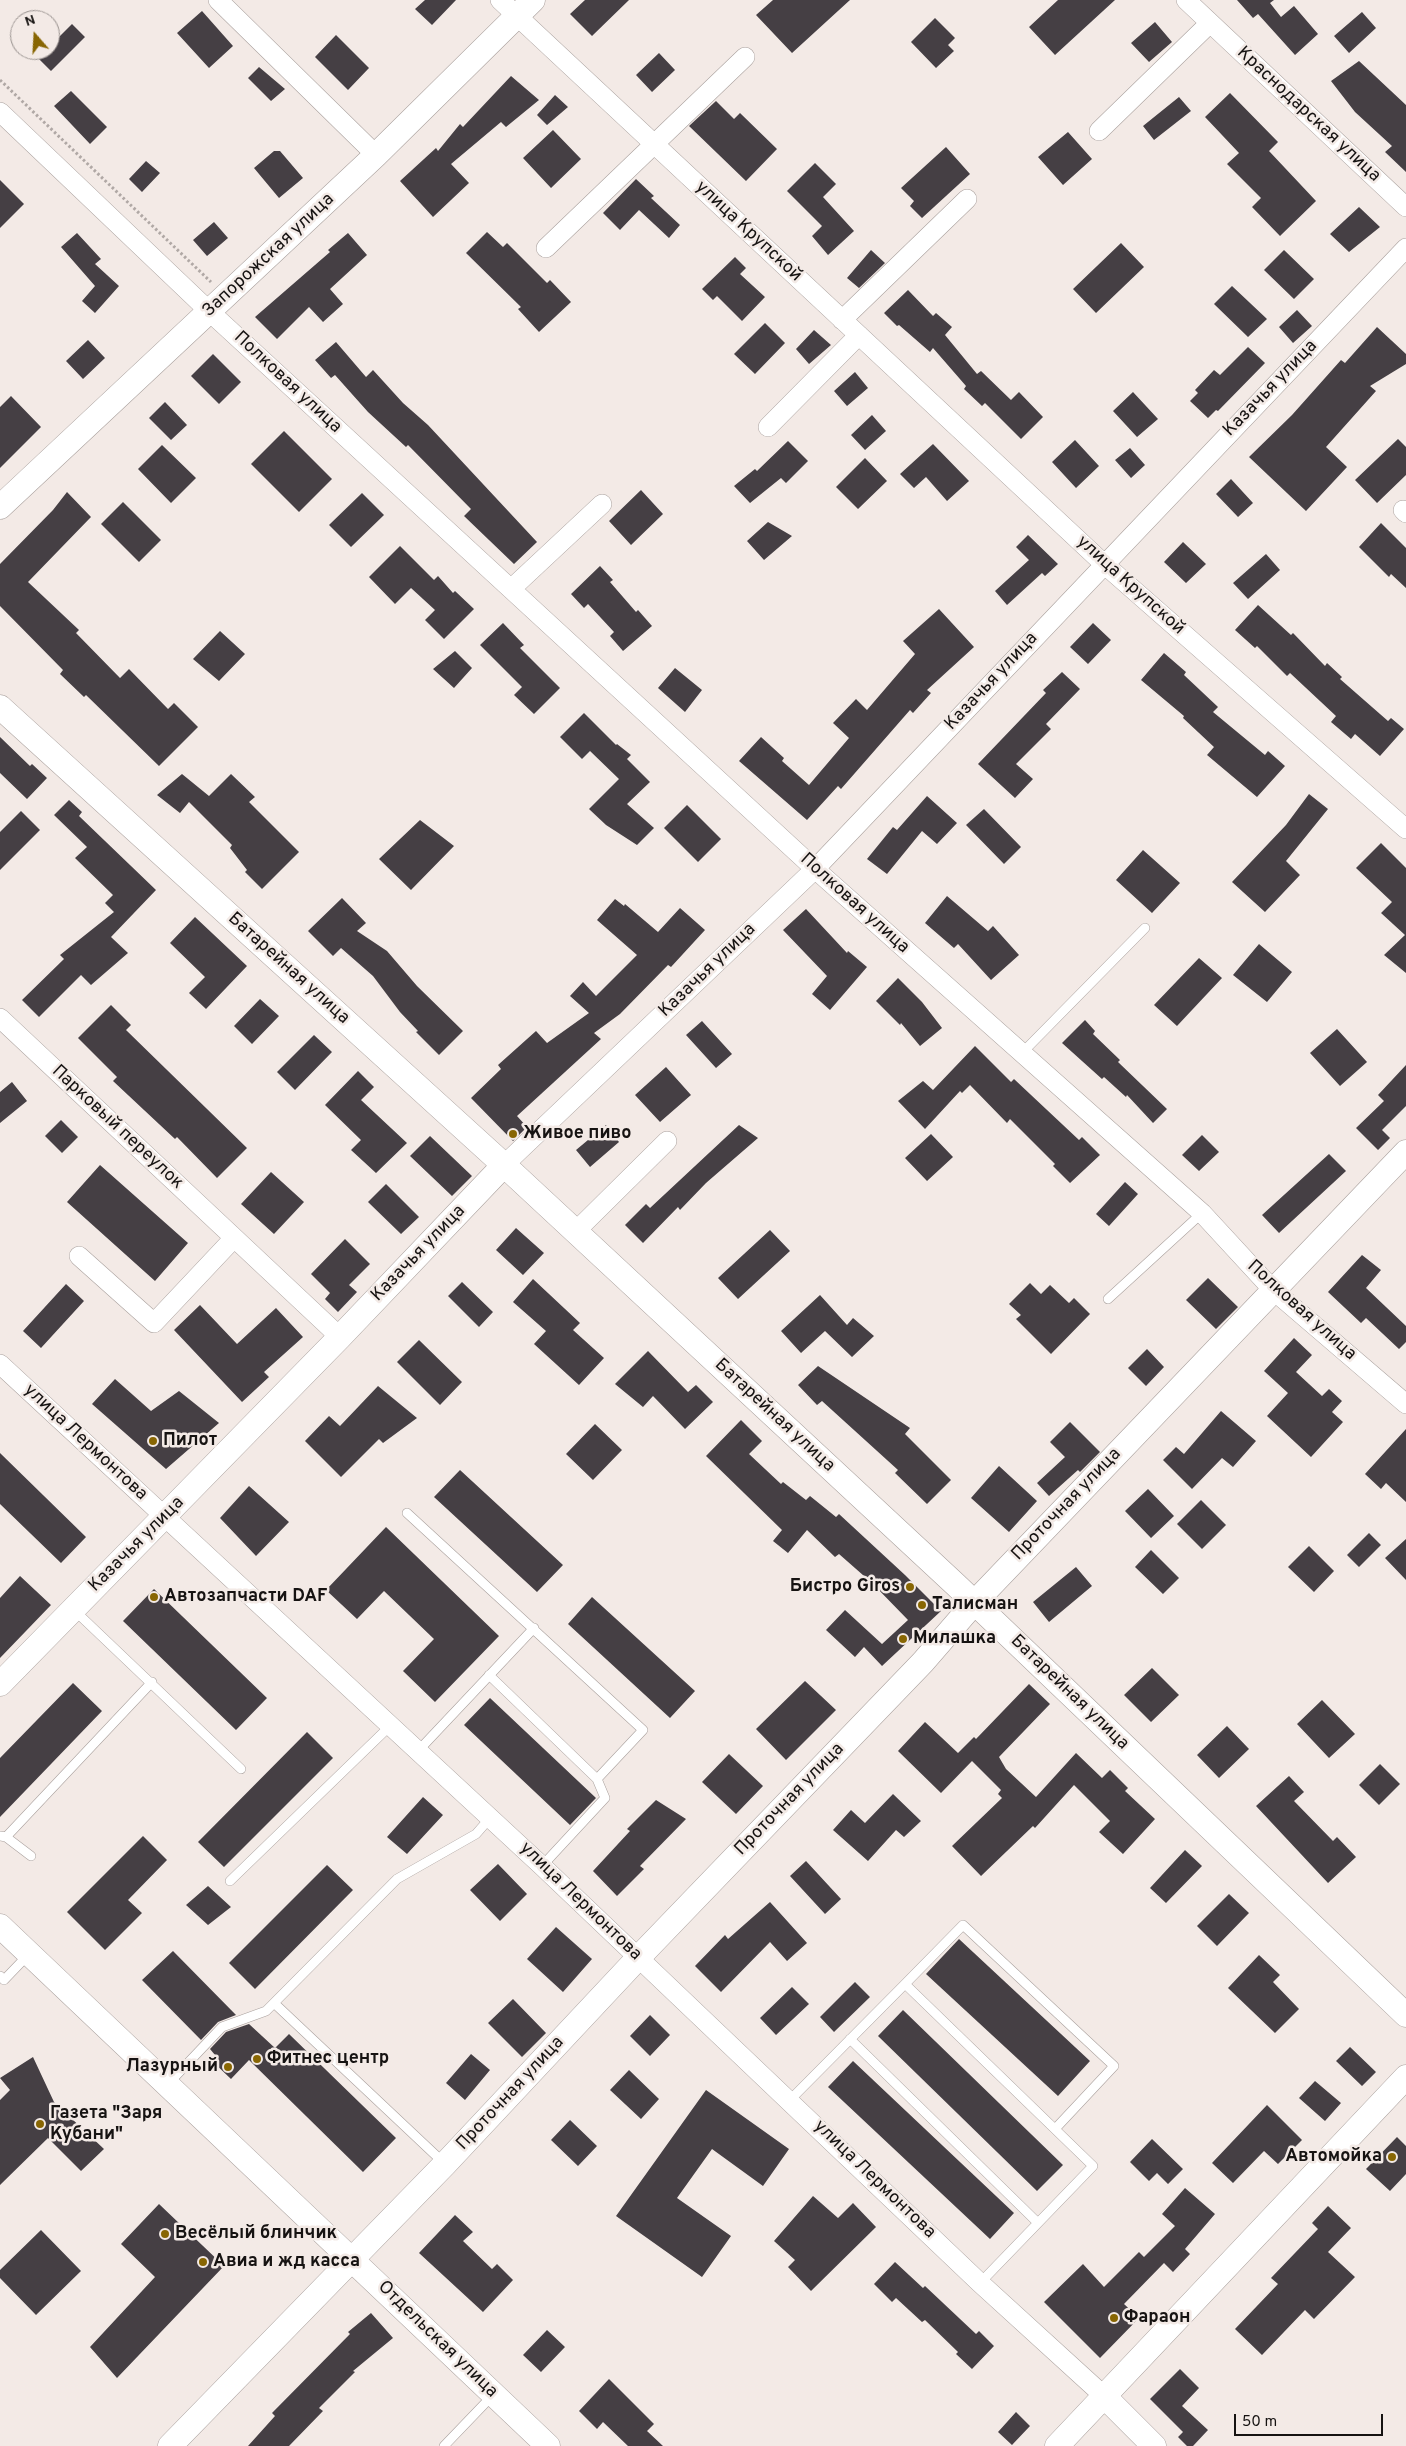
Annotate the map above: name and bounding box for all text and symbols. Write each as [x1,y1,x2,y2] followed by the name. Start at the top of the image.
[10,10,60,60] north arrow
[23,12,38,31] text: N
[1232,43,1384,187] street label: Краснодарская улица
[690,177,806,287] street label: улица Крупской
[199,189,339,323] street label: Запорожская улица
[229,327,345,439] street label: Полковая улица
[1219,336,1323,442] street label: Казачья улица
[1071,532,1189,640] street label: улица Крупской
[941,628,1043,736] street label: Казачья улица
[795,849,913,959] street label: Полковая улица
[223,909,353,1029] street label: Батарейная улица
[655,919,761,1023] street label: Казачья улица
[47,1061,187,1195] street label: Парковый переулок
[523,1123,631,1145] place label: Живое пиво
[507,1128,519,1140] marker: Живое пиво
[367,1201,471,1307] street label: Казачья улица
[1242,1256,1360,1366] street label: Полковая улица
[709,1355,839,1477] street label: Батарейная улица
[19,1380,151,1506] street label: улица Лермонтова
[163,1430,217,1452] place label: Пилот
[147,1435,159,1447] marker: Пилот
[1008,1444,1126,1566] street label: Проточная улица
[85,1493,189,1597] street label: Казачья улица
[790,1576,900,1598] place label: Бистро Giros
[904,1581,916,1593] marker: Бистро Giros
[164,1586,327,1608] place label: Автозапчасти DAF
[148,1591,160,1603] marker: Автозапчасти DAF
[932,1594,1018,1616] place label: Талисман
[916,1599,928,1611] marker: Талисман
[913,1628,996,1650] place label: Милашка
[1005,1631,1133,1755] street label: Батарейная улица
[897,1633,909,1645] marker: Милашка
[731,1739,849,1861] street label: Проточная улица
[514,1838,646,1966] street label: улица Лермонтова
[453,2033,569,2155] street label: Проточная улица
[267,2048,389,2070] place label: Фитнес центр
[251,2053,263,2065] marker: Фитнес центр
[126,2056,218,2078] place label: Лазурный
[222,2061,234,2073] marker: Лазурный
[50,2103,162,2146] place label: Газета "Заря Кубани"
[808,2116,940,2244] street label: улица Лермонтова
[34,2118,46,2130] marker: Газета "Заря Кубани"
[1285,2146,1382,2168] place label: Автомойка
[1386,2151,1398,2163] marker: Автомойка
[175,2223,337,2245] place label: Весёлый блинчик
[159,2228,171,2240] marker: Весёлый блинчик
[213,2251,360,2273] place label: Авиа и жд касса
[197,2256,209,2268] marker: Авиа и жд касса
[372,2277,502,2403] street label: Отдельская улица
[1124,2307,1191,2329] place label: Фараон
[1108,2312,1120,2324] marker: Фараон
[1236,2404,1385,2436] scale bar
[1242,2413,1277,2432] text: 50 m

